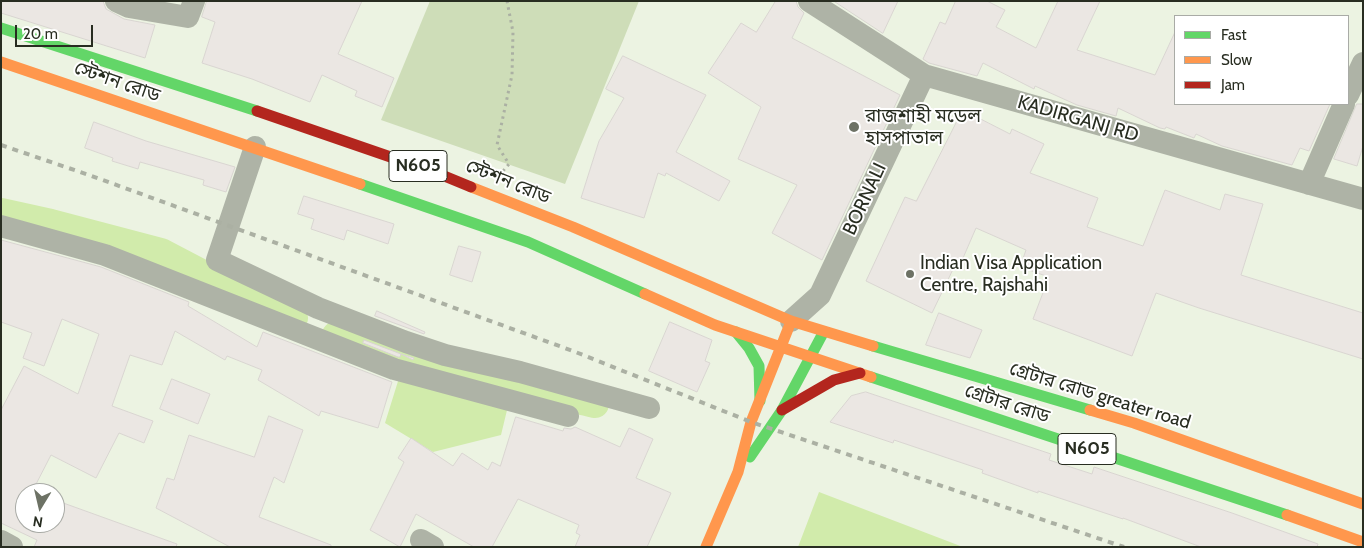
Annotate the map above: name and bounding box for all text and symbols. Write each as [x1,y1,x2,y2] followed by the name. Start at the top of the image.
[18,15,95,47] scale bar
[1174,15,1349,105] legend
[23,25,58,43] text: 20 m
[1221,26,1246,44] text: Fast
[1221,51,1252,69] text: Slow
[71,57,163,107] street label: স্টেশন রোড
[1221,76,1245,94] text: Jam
[1015,91,1141,147] street label: KADIRGANJ RD
[865,105,981,149] place label: রাজশাহী মডেল হাসপাতাল
[847,120,861,134] marker: রাজশাহী মডেল হাসপাতাল
[389,150,447,182] road number: N605
[462,155,554,209] street label: স্টেশন রোড
[838,159,892,239] street label: BORNALI
[920,252,1102,296] place label: Indian Visa Application Centre, Rajshahi
[904,268,916,280] marker: Indian Visa Application Centre, Rajshahi
[1007,358,1193,434] street label: গ্রেটার রোড greater road
[962,380,1052,428] street label: গ্রেটার রোড
[1058,434,1116,464] road number: N605
[15,483,65,533] north arrow
[32,512,44,531] text: N

